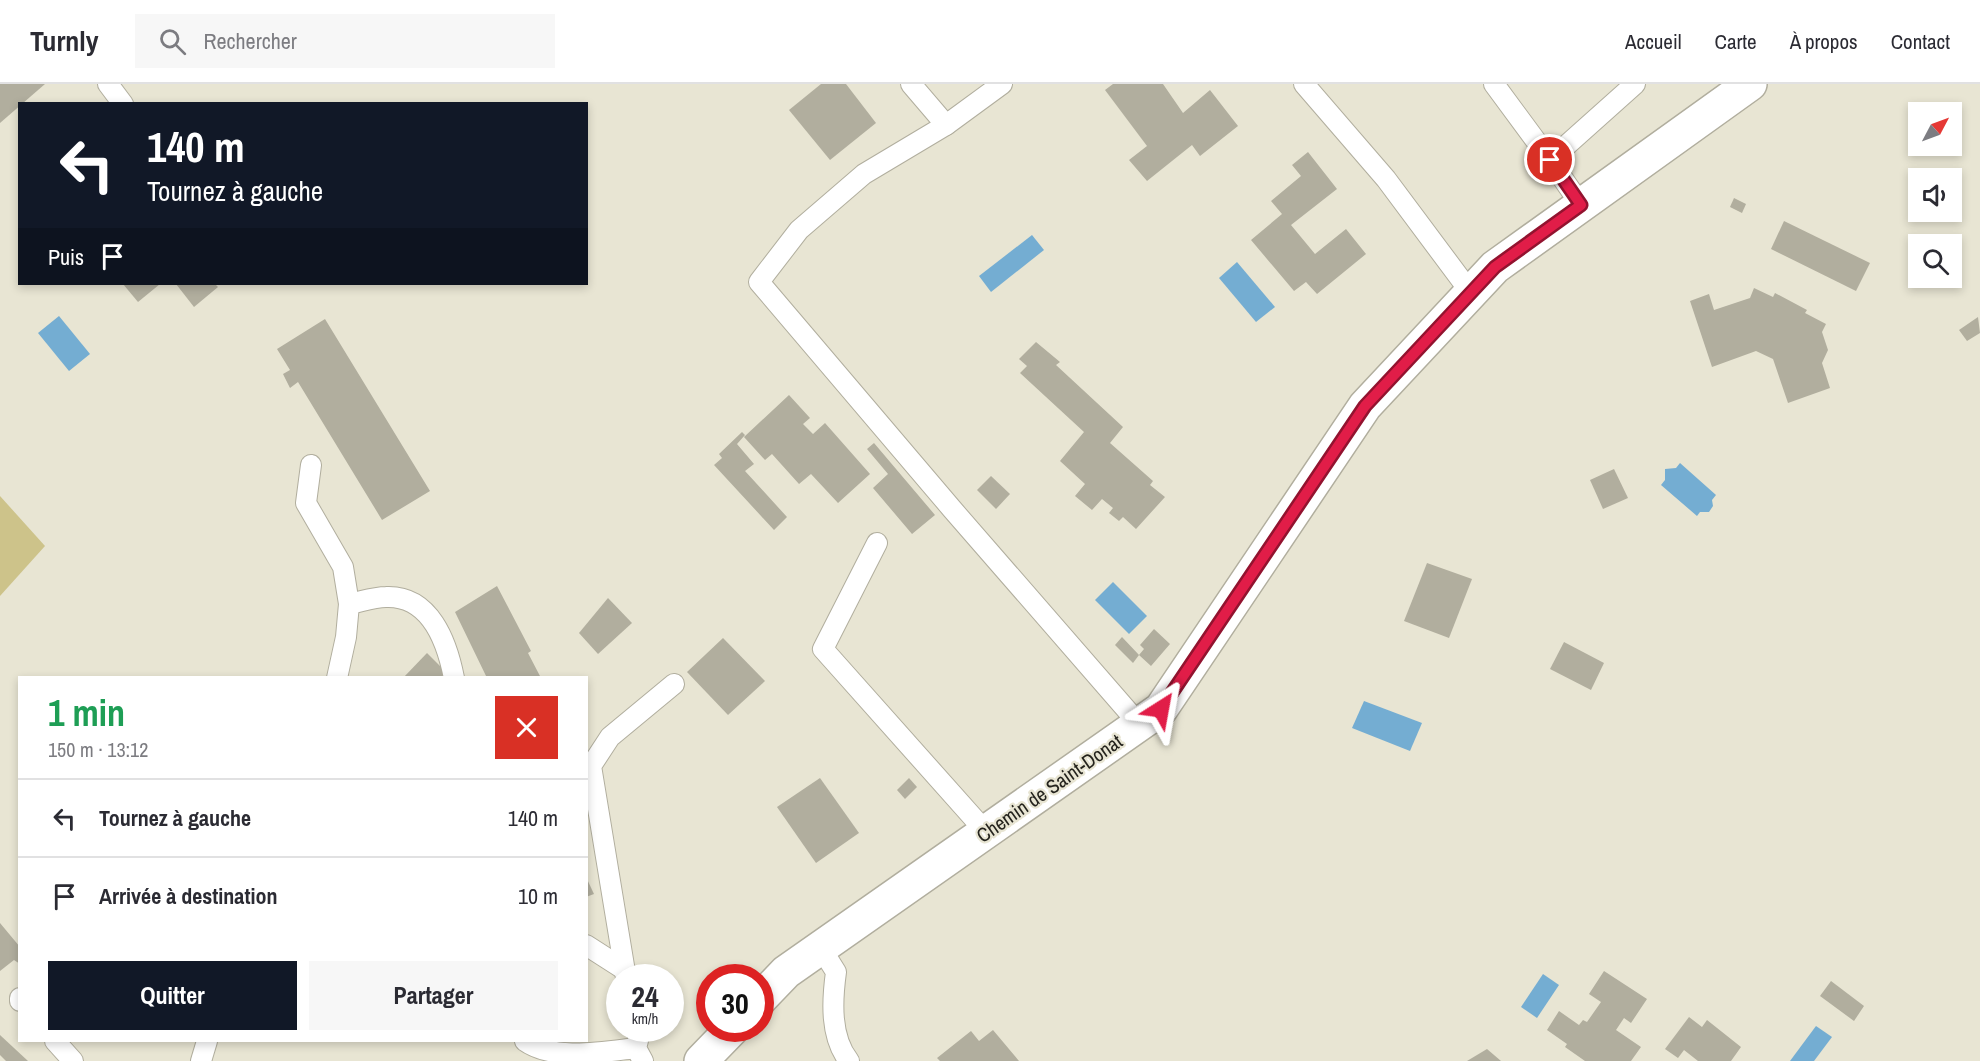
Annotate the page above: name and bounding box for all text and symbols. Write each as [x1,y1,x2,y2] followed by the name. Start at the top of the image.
[135,14,555,68] search box
[30,22,99,60] text: Turnly
[156,25,189,58] icon: search
[204,26,297,56] text: Rechercher
[1625,27,1682,56] text: Accueil
[1715,27,1757,56] text: Carte
[1790,27,1858,56] text: À propos
[1891,27,1950,56] text: Contact
[1908,102,1962,156] north arrow
[1908,102,1962,288] map controls
[147,119,245,175] text: 140 m
[48,126,126,204] icon: left
[1524,134,1575,185] pin
[1533,143,1566,176] icon: arrive
[1908,168,1962,222] button: sound
[147,173,323,209] text: Tournez à gauche
[1908,234,1962,288] button: search
[96,240,129,273] icon: arrive
[48,242,84,272] text: Puis
[1129,677,1193,741] position arrow
[48,689,125,737] text: 1 min
[495,696,558,759] button: close
[971,727,1128,848] street label: Chemin de Saint-Donat
[48,736,148,763] text: 150 m · 13:12
[48,802,81,835] icon: left
[99,803,251,833] text: Tournez à gauche
[508,803,558,833] text: 140 m
[48,880,81,913] icon: arrive
[99,881,277,911] text: Arrivée à destination
[518,881,558,911] text: 10 m
[48,961,297,1030] button: Quitter
[309,961,558,1030] button: Partager
[696,964,774,1042] speed limit sign: 30
[631,976,659,1016] text: 24
[632,1008,658,1029] text: km/h

